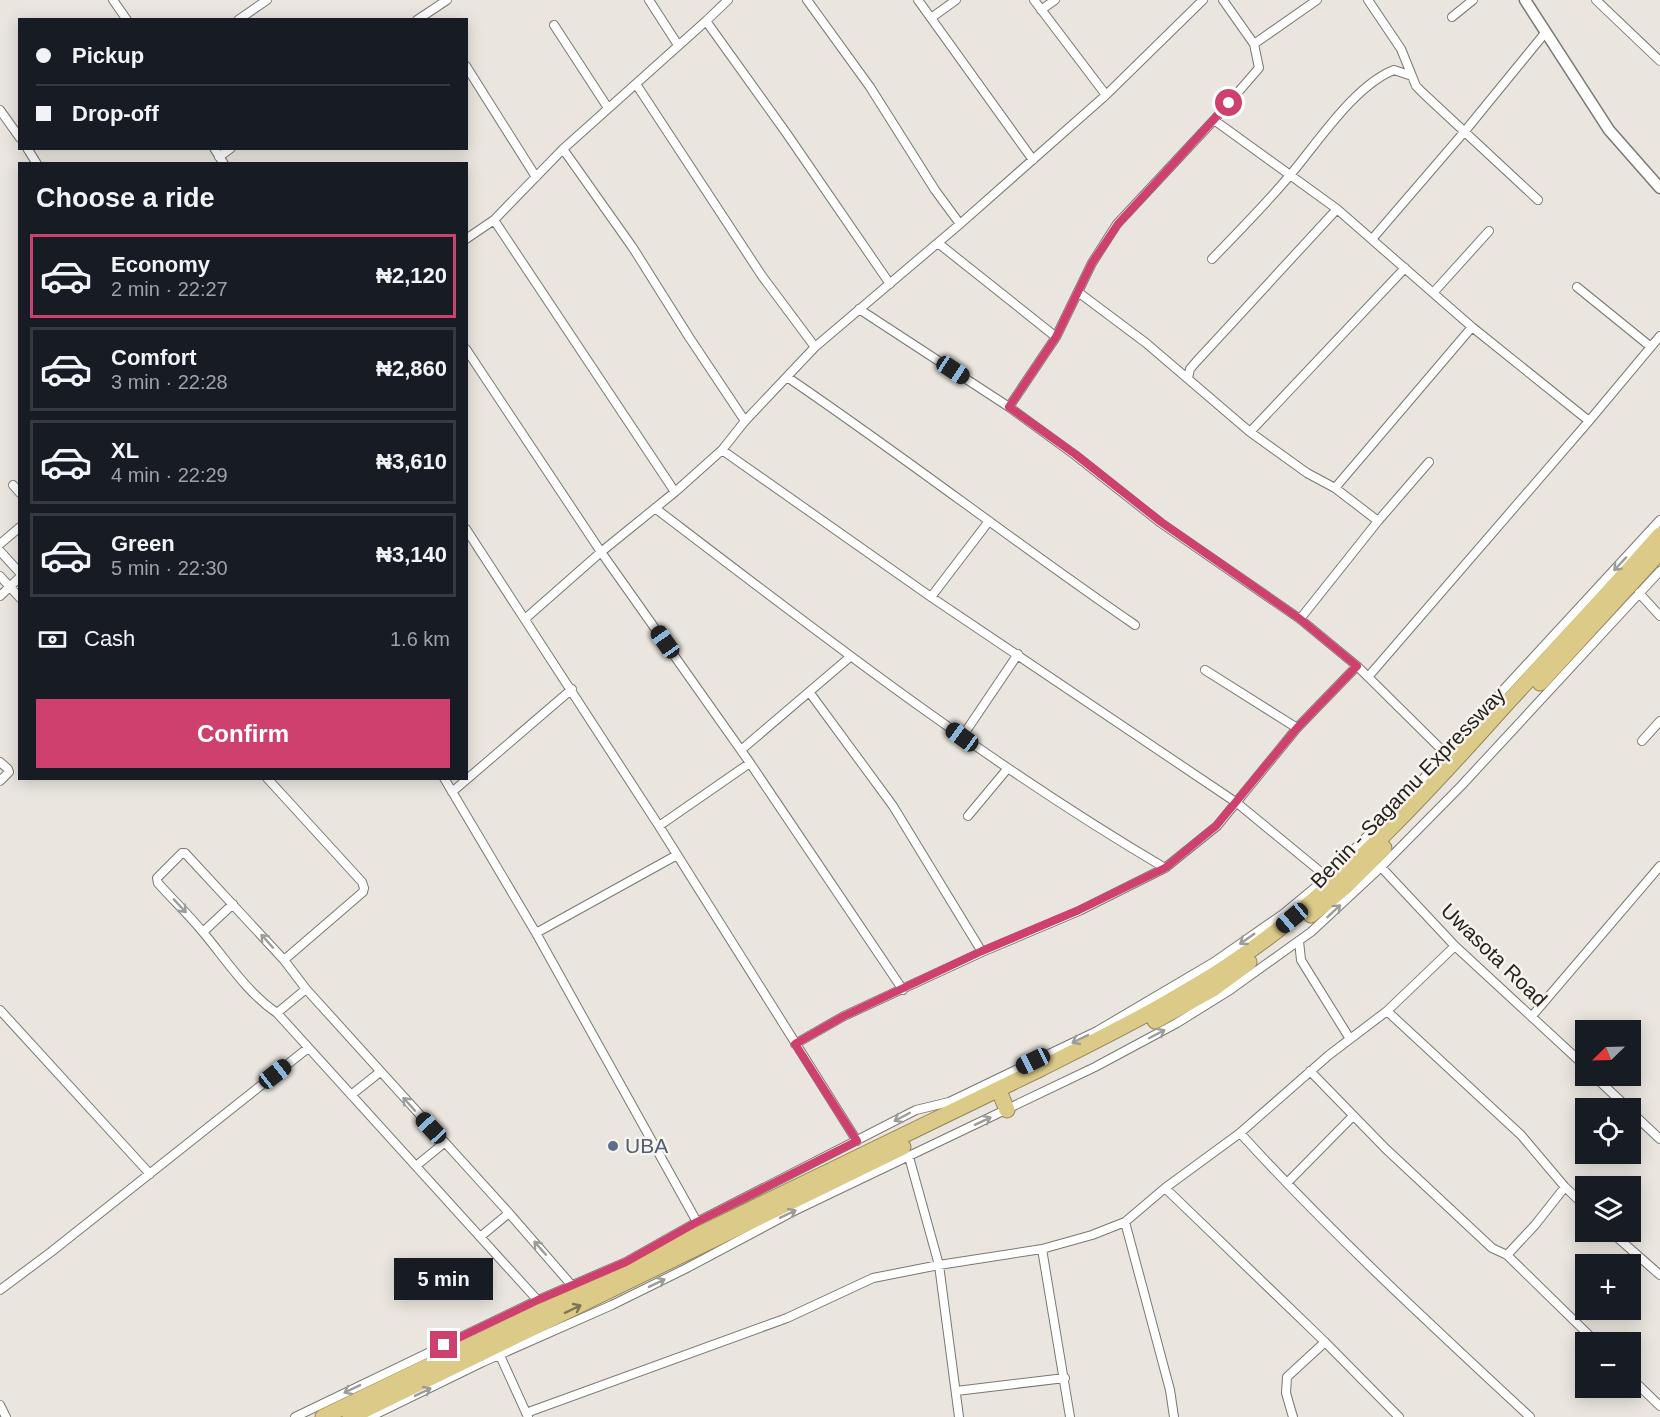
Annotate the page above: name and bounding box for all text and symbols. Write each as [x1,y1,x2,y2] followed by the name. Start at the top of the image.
[72,43,144,68] text: Pickup
[1215,89,1242,116] route start
[72,101,159,126] text: Drop-off
[36,183,215,213] text: Choose a ride
[39,249,93,303] icon: car
[111,252,210,277] text: Economy
[376,263,447,288] text: ₦2,120
[111,278,228,300] text: 2 min · 22:27
[39,342,93,396] icon: car
[111,345,197,370] text: Comfort
[933,353,973,387] car
[376,356,447,381] text: ₦2,860
[111,371,228,393] text: 3 min · 22:28
[39,435,93,489] icon: car
[111,438,139,463] text: XL
[376,449,447,474] text: ₦3,610
[111,464,228,486] text: 4 min · 22:29
[39,528,93,582] icon: car
[111,531,175,556] text: Green
[376,542,447,567] text: ₦3,140
[1613,556,1628,571] one-way arrow
[111,557,228,579] text: 5 min · 22:30
[647,622,683,662] car
[36,623,69,656] icon: cash
[84,626,135,651] text: Cash
[390,628,450,650] text: 1.6 km
[1306,682,1510,893] street label: Benin - Sagamu Expressway
[36,699,450,768] button: Confirm
[942,719,982,755] car
[172,899,187,914] one-way arrow
[1437,899,1552,1011] street label: Uwasota Road
[1272,900,1312,936] car
[1326,904,1341,918] one-way arrow
[1239,933,1256,945] one-way arrow
[260,934,274,949] one-way arrow
[1575,1020,1641,1086] north arrow
[1575,1020,1641,1398] map controls
[1148,1028,1165,1040] one-way arrow
[1071,1033,1089,1045] one-way arrow
[1013,1045,1053,1077] car
[255,1056,295,1092] car
[402,1097,416,1112] one-way arrow
[1575,1098,1641,1164] button: locate
[412,1109,450,1147] car
[893,1112,911,1123] one-way arrow
[973,1115,991,1127] one-way arrow
[625,1134,668,1157] place label: UBA
[606,1139,620,1153] marker: UBA
[1575,1176,1641,1242] button: layers
[778,1208,796,1219] one-way arrow
[533,1240,546,1256] one-way arrow
[1575,1254,1641,1320] button: +
[394,1258,494,1300] callout: 5 min
[417,1268,470,1290] text: 5 min
[648,1277,665,1289] one-way arrow
[563,1302,581,1314] one-way arrow
[430,1331,457,1358] route end
[1575,1332,1641,1398] button: −
[344,1384,362,1396] one-way arrow
[414,1385,432,1397] one-way arrow

